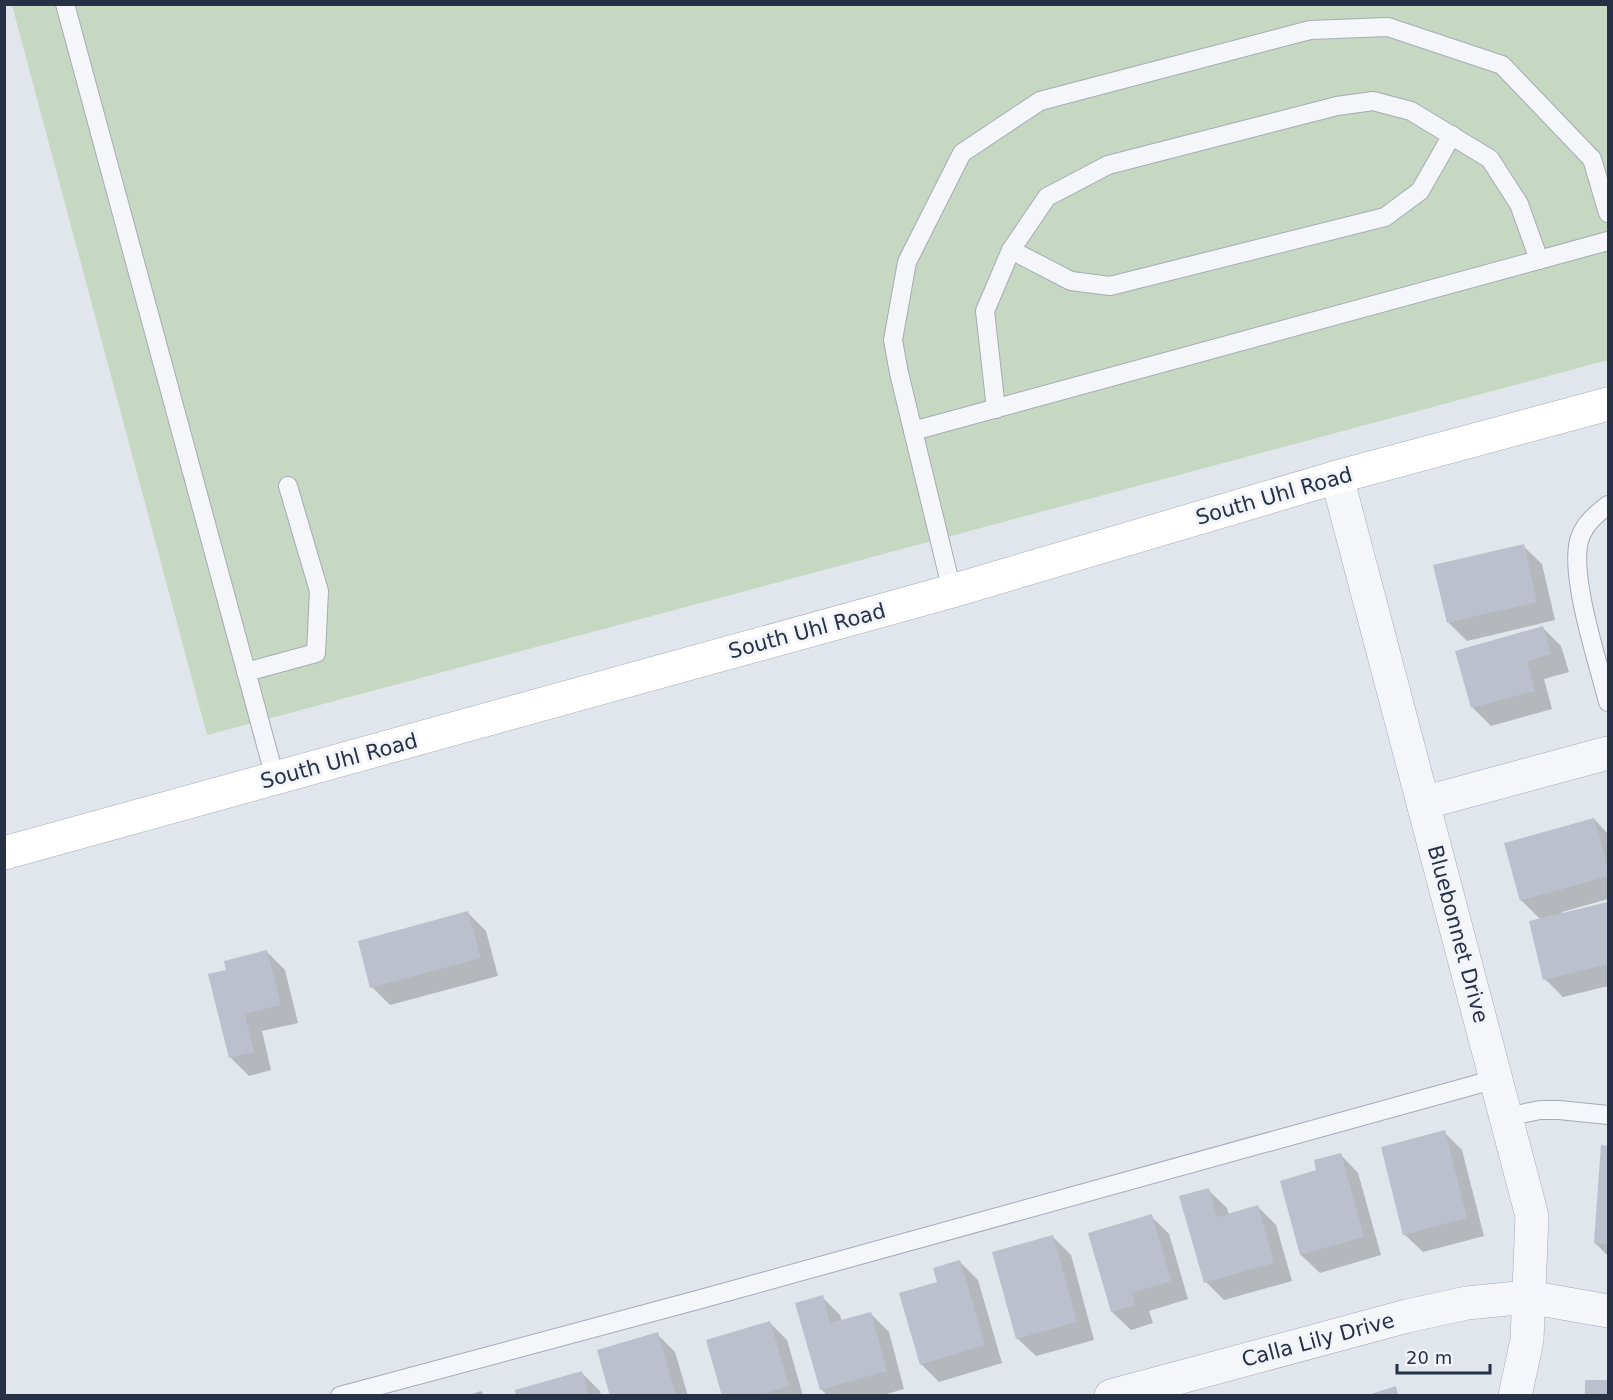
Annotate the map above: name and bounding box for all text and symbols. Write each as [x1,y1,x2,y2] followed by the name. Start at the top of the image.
[1193,462,1355,530] street label: South Uhl Road
[726,598,888,664] street label: South Uhl Road
[258,728,420,794] street label: South Uhl Road
[1423,842,1493,1026] street label: Bluebonnet Drive
[1239,1308,1397,1372] street label: Calla Lily Drive
[1397,1337,1490,1375] scale bar
[1406,1347,1452,1368] text: 20 m

